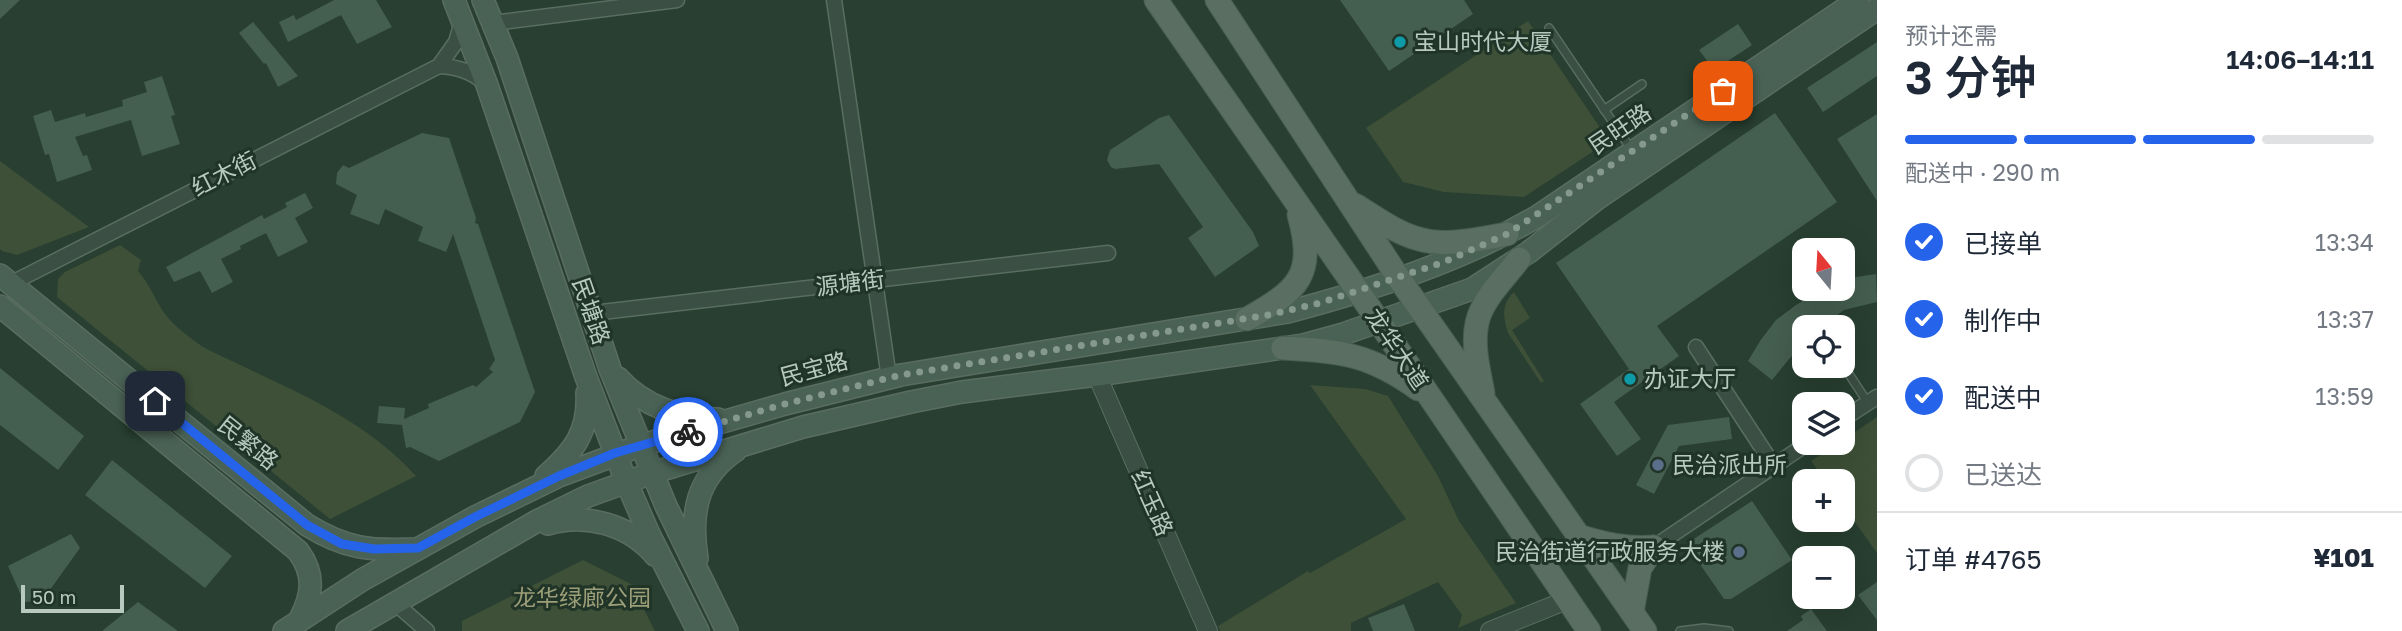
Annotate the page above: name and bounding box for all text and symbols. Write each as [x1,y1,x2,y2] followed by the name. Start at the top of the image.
[1905,21,1997,49] text: 预计还需
[1414,27,1552,55] place label: 宝山时代大厦
[1392,34,1408,50] marker: 宝山时代大厦
[2226,44,2374,75] text: 14:06–14:11
[1905,49,2036,104] text: 3 分钟
[1693,61,1753,121] pin
[1704,72,1742,110] icon: bag
[1583,97,1656,159] street label: 民旺路
[186,145,261,201] street label: 红木街
[1905,158,2060,186] text: 配送中 · 290 m
[1905,223,1943,261] icon: check
[1964,228,2042,259] text: 已接单
[2315,228,2374,256] text: 13:34
[1792,238,1855,301] north arrow
[1792,238,1855,609] map controls
[814,264,886,300] street label: 源塘街
[567,273,616,348] street label: 民塘路
[1905,300,1943,338] icon: check
[1360,302,1435,394] street label: 龙华大道
[1964,305,2042,336] text: 制作中
[2317,305,2374,333] text: 13:37
[1792,315,1855,378] button: locate
[777,346,851,390] street label: 民宝路
[1644,364,1736,392] place label: 办证大厅
[125,371,185,431] pin
[1622,371,1638,387] marker: 办证大厅
[1905,377,1943,415] icon: check
[136,382,174,420] icon: home
[1964,382,2042,413] text: 配送中
[2315,382,2374,410] text: 13:59
[1792,392,1855,455] button: layers
[653,397,723,467] courier
[213,410,284,475] street label: 民繁路
[669,413,707,451] icon: bike
[1672,450,1787,478] place label: 民治派出所
[1650,457,1666,473] marker: 民治派出所
[1964,459,2042,490] text: 已送达
[1126,465,1180,540] street label: 红玉路
[1792,469,1855,532] button: +
[1495,537,1725,565] place label: 民治街道行政服务大楼
[2313,542,2374,573] text: ¥101
[1731,544,1747,560] marker: 民治街道行政服务大楼
[1905,544,2042,575] text: 订单 #4765
[1792,546,1855,609] button: −
[21,582,124,614] scale bar
[513,583,651,611] park label: 龙华绿廊公园
[32,585,76,608] text: 50 m

